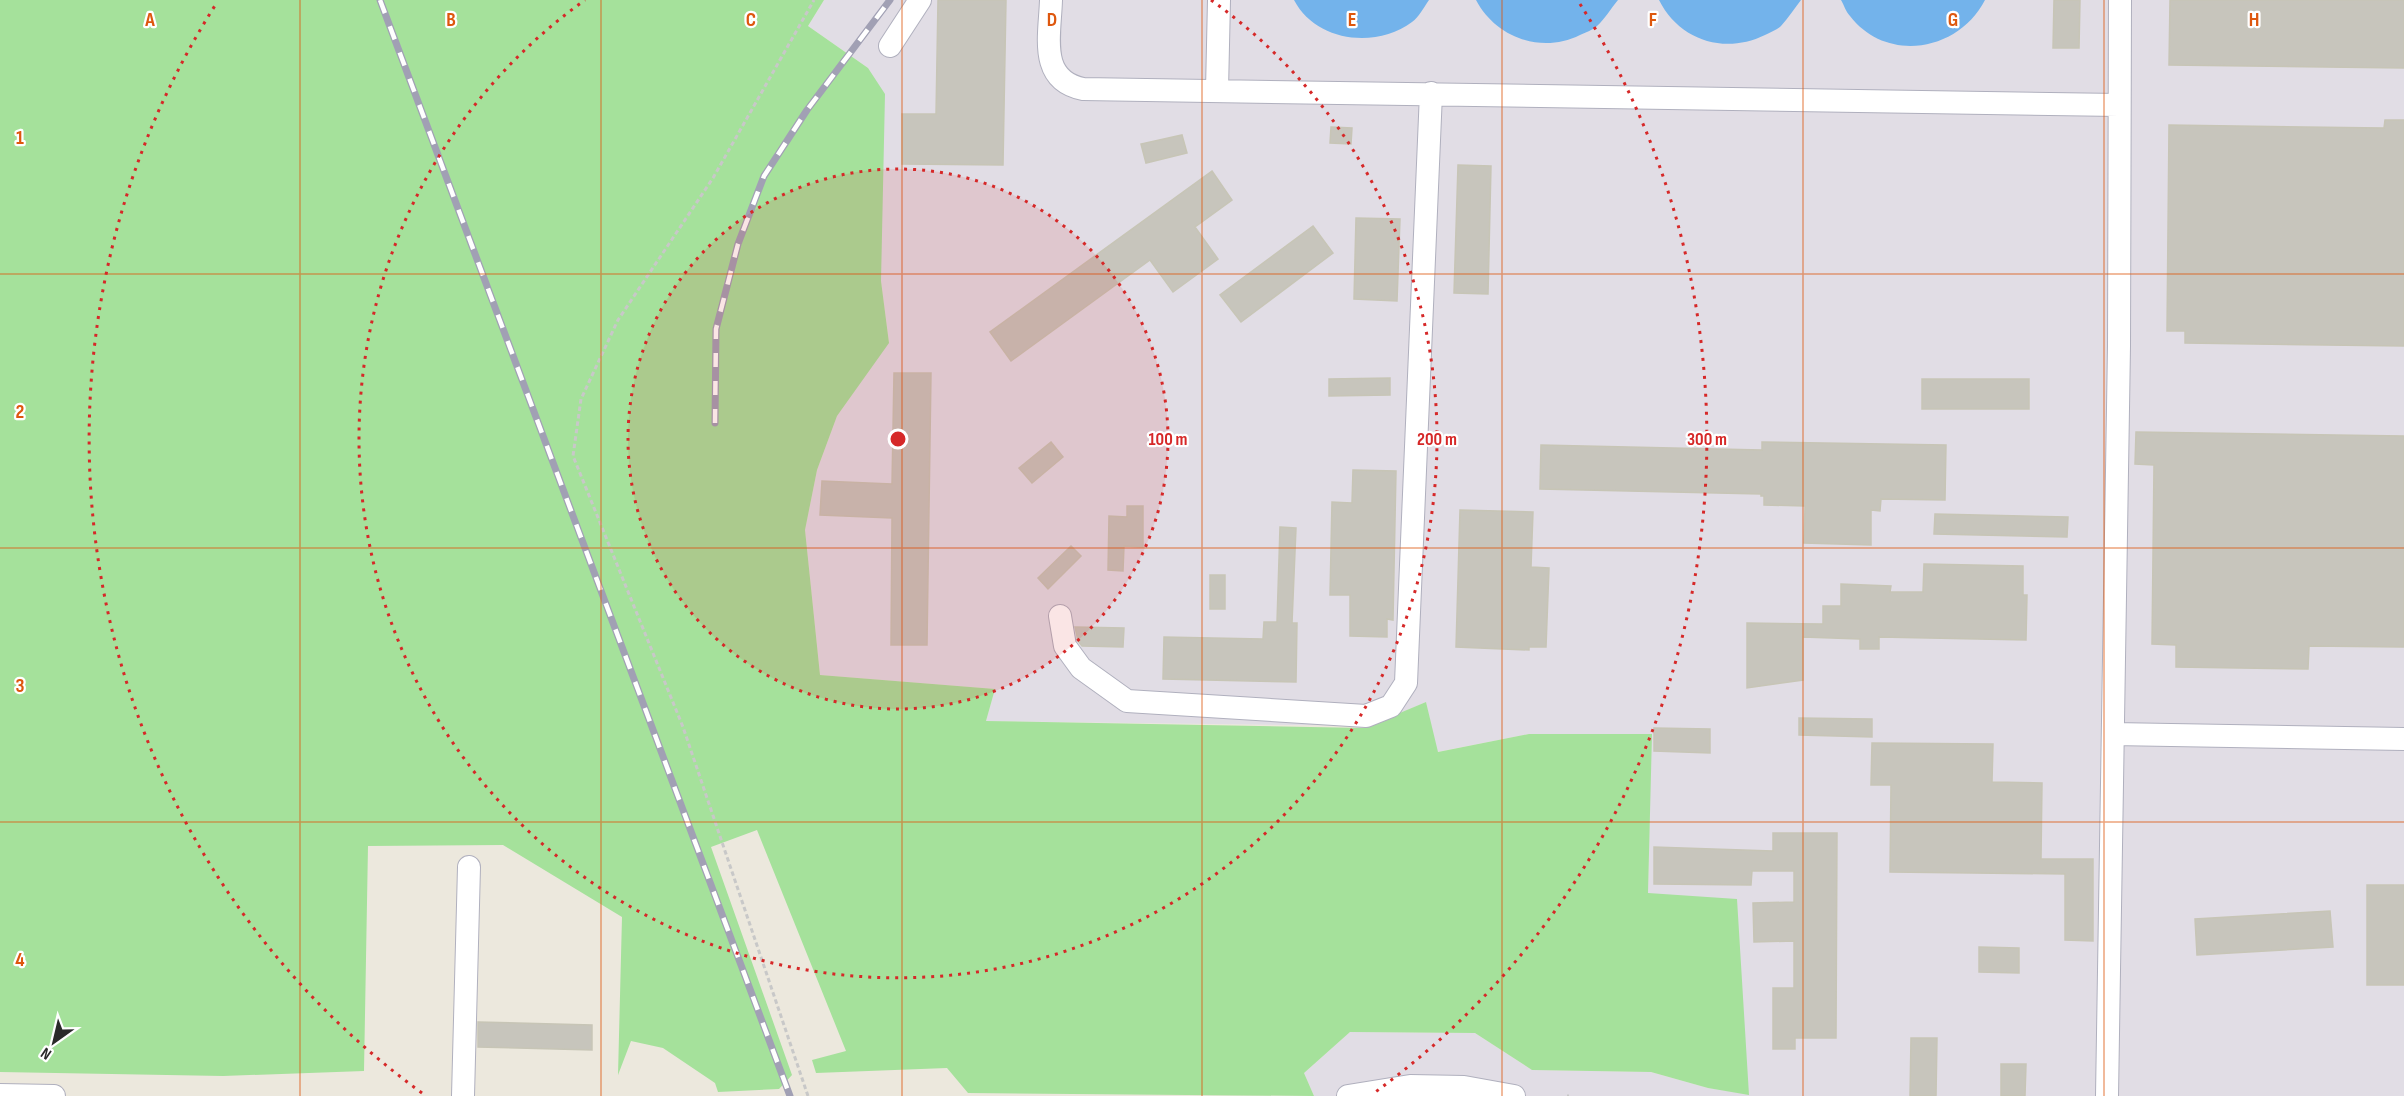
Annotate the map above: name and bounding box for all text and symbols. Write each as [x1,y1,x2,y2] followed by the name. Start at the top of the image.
[144,8,155,32] text: A
[446,8,456,32] text: B
[746,8,756,32] text: C
[1047,8,1057,32] text: D
[1348,8,1356,32] text: E
[1649,8,1657,32] text: F
[1948,8,1958,32] text: G
[2249,8,2259,32] text: H
[16,126,24,150] text: 1
[16,400,24,424] text: 2
[888,429,908,449] centre of rings
[1149,429,1188,450] text: 100 m
[1417,429,1457,450] text: 200 m
[1687,429,1727,450] text: 300 m
[16,674,25,698] text: 3
[15,948,25,972] text: 4
[24,1012,84,1072] north arrow
[38,1043,55,1063] text: N

